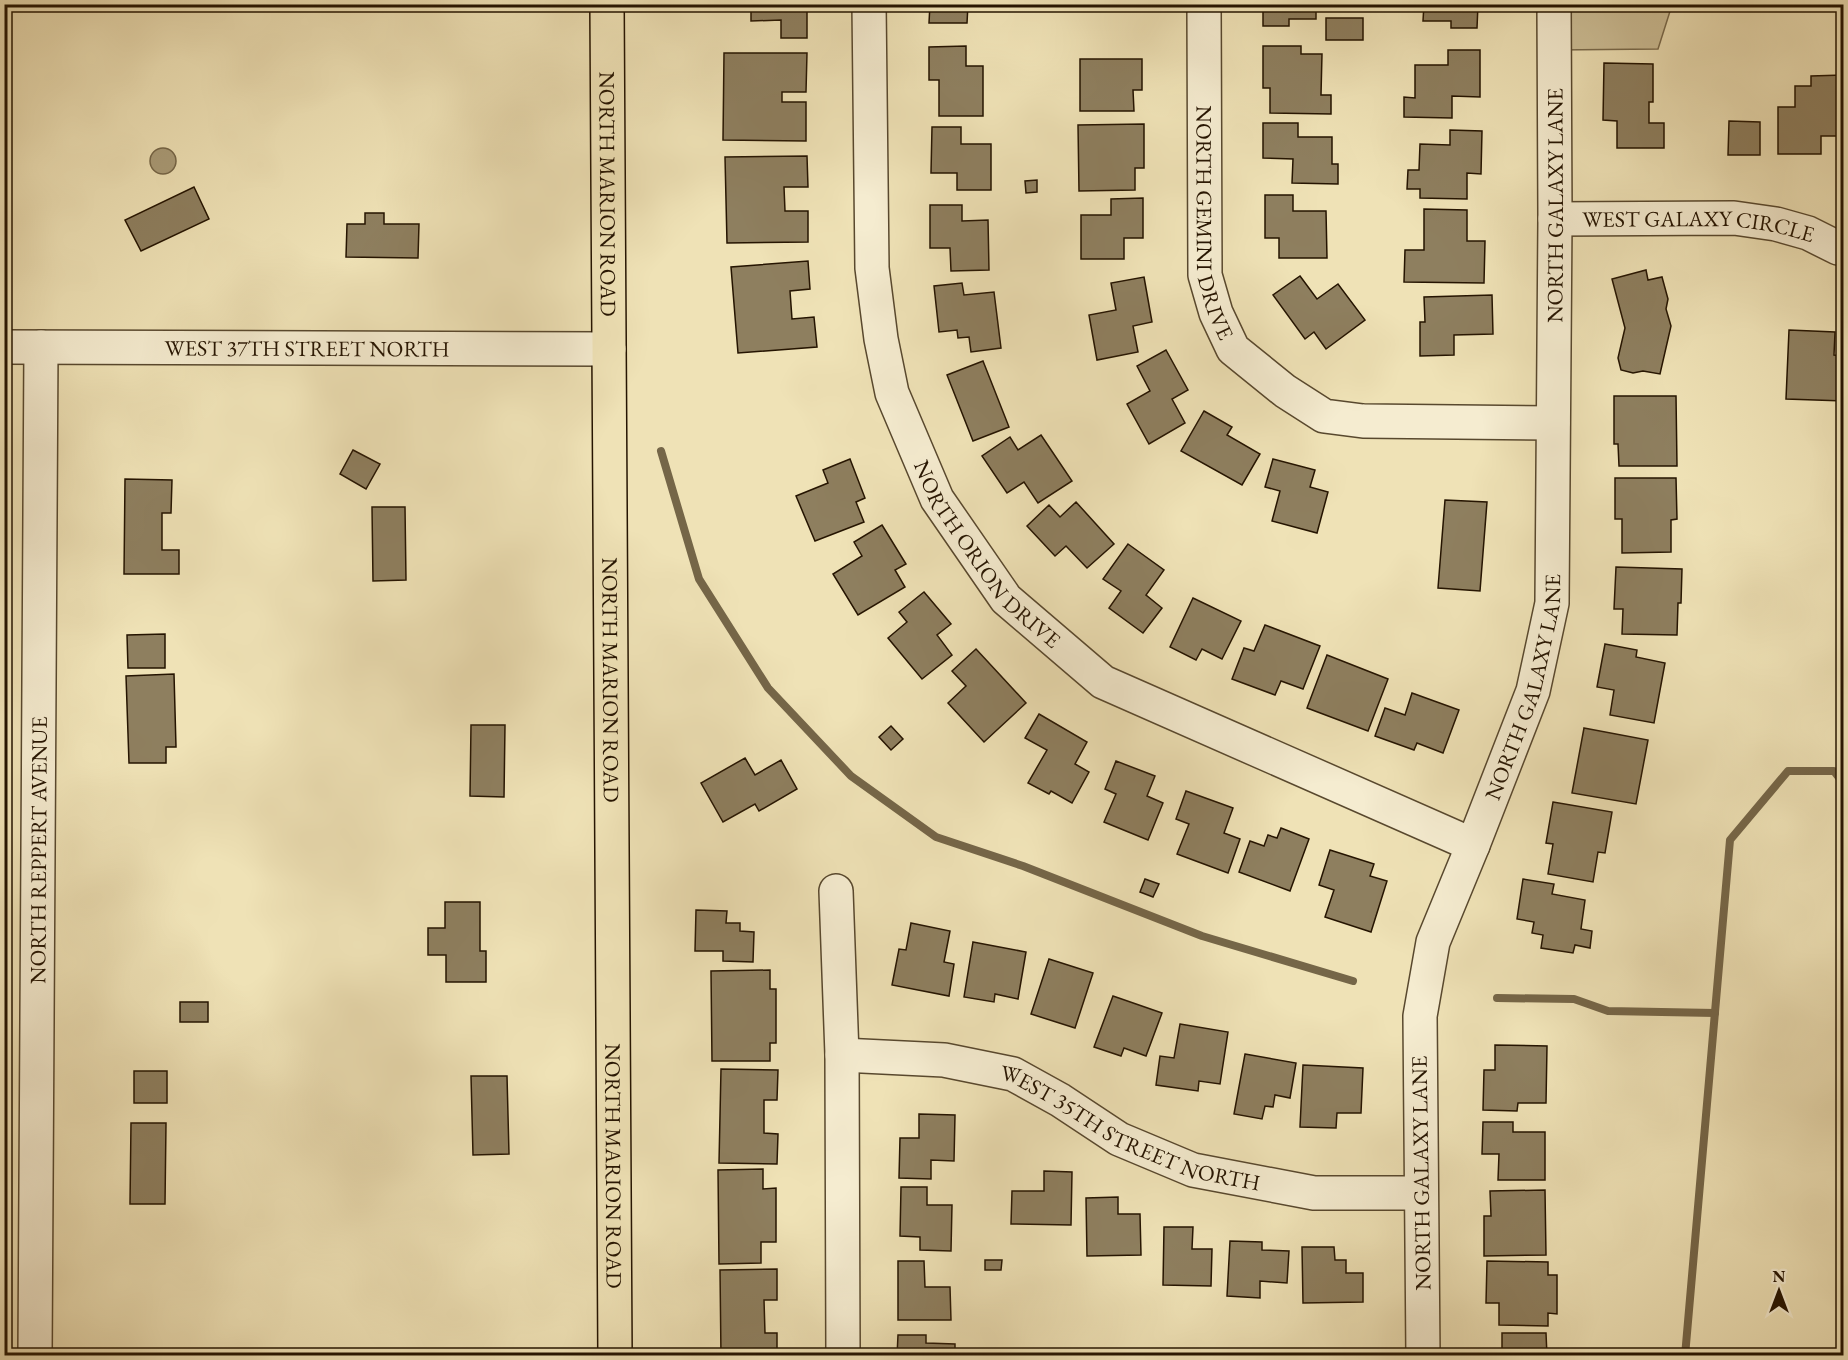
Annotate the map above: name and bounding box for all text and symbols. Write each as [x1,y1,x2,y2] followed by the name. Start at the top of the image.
[593,71,623,317] street label: NORTH MARION ROAD
[1540,88,1570,323] street label: NORTH GALAXY LANE
[1190,106,1241,344] street label: NORTH GEMINI DRIVE
[1582,203,1818,249] street label: WEST GALAXY CIRCLE
[164,333,450,363] street label: WEST 37TH STREET NORTH
[908,456,1067,654] street label: NORTH ORION DRIVE
[596,557,626,803] street label: NORTH MARION ROAD
[1477,574,1567,804] street label: NORTH GALAXY LANE
[23,716,53,984] street label: NORTH REPPERT AVENUE
[599,1043,629,1289] street label: NORTH MARION ROAD
[1404,1055,1438,1291] street label: NORTH GALAXY LANE
[998,1057,1263,1197] street label: WEST 35TH STREET NORTH
[1749,1261,1809,1321] north arrow
[1773,1266,1786,1287] text: N

